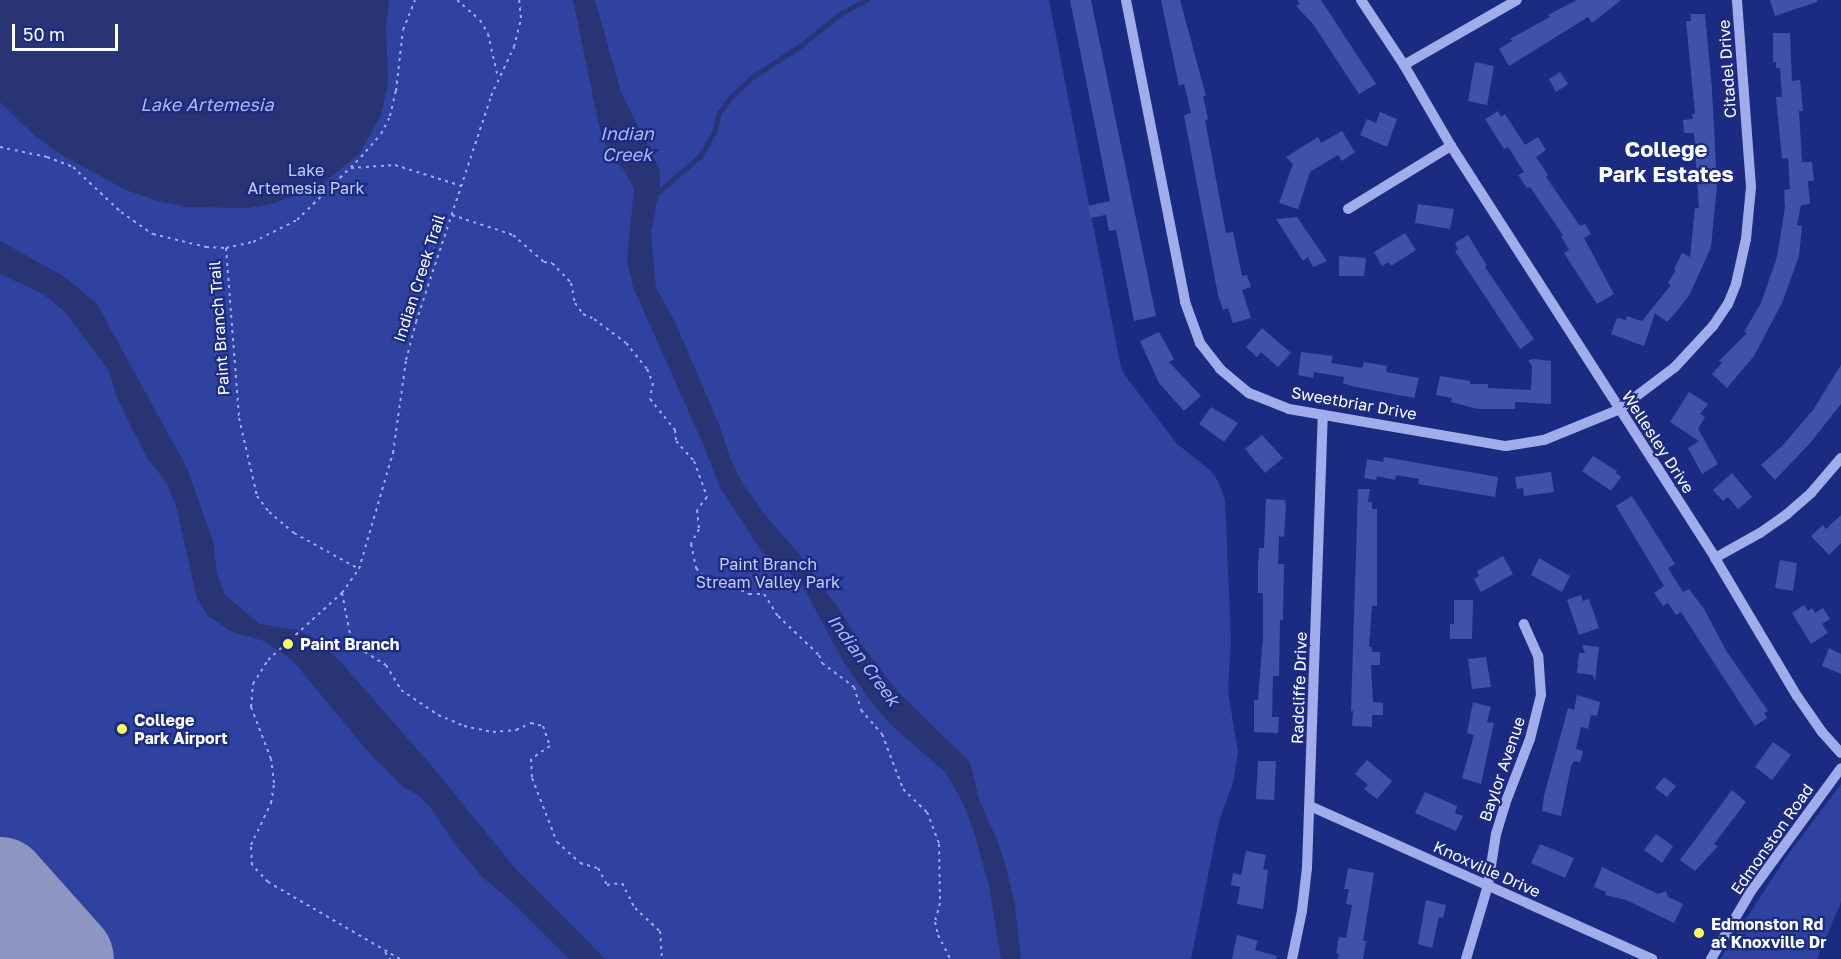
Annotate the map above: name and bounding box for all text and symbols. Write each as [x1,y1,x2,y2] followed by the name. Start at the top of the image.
[15,12,122,50] scale bar
[1714,19,1740,119] street label: Citadel Drive
[23,23,65,45] text: 50 m
[140,93,274,115] water label: Lake Artemesia
[600,123,654,166] water label: Indian Creek
[1598,135,1734,186] district label: College Park Estates
[248,160,364,198] park label: Lake Artemesia Park
[389,212,449,344] street label: Indian Creek Trail
[205,260,233,396] street label: Paint Branch Trail
[1290,383,1418,423] street label: Sweetbriar Drive
[1618,387,1698,497] street label: Wellesley Drive
[696,554,840,592] park label: Paint Branch Stream Valley Park
[823,610,905,710] water label: Indian Creek
[1287,632,1311,744] street label: Radcliffe Drive
[300,634,399,654] place label: Paint Branch
[281,637,295,651] marker: Paint Branch
[134,710,228,748] place label: College Park Airport
[1475,714,1529,824] street label: Baylor Avenue
[115,722,129,736] marker: College Park Airport
[1727,780,1817,898] street label: Edmonston Road
[1430,837,1544,901] street label: Knoxville Drive
[1711,914,1826,952] place label: Edmonston Rd at Knoxville Dr
[1692,926,1706,940] marker: Edmonston Rd at Knoxville Dr

